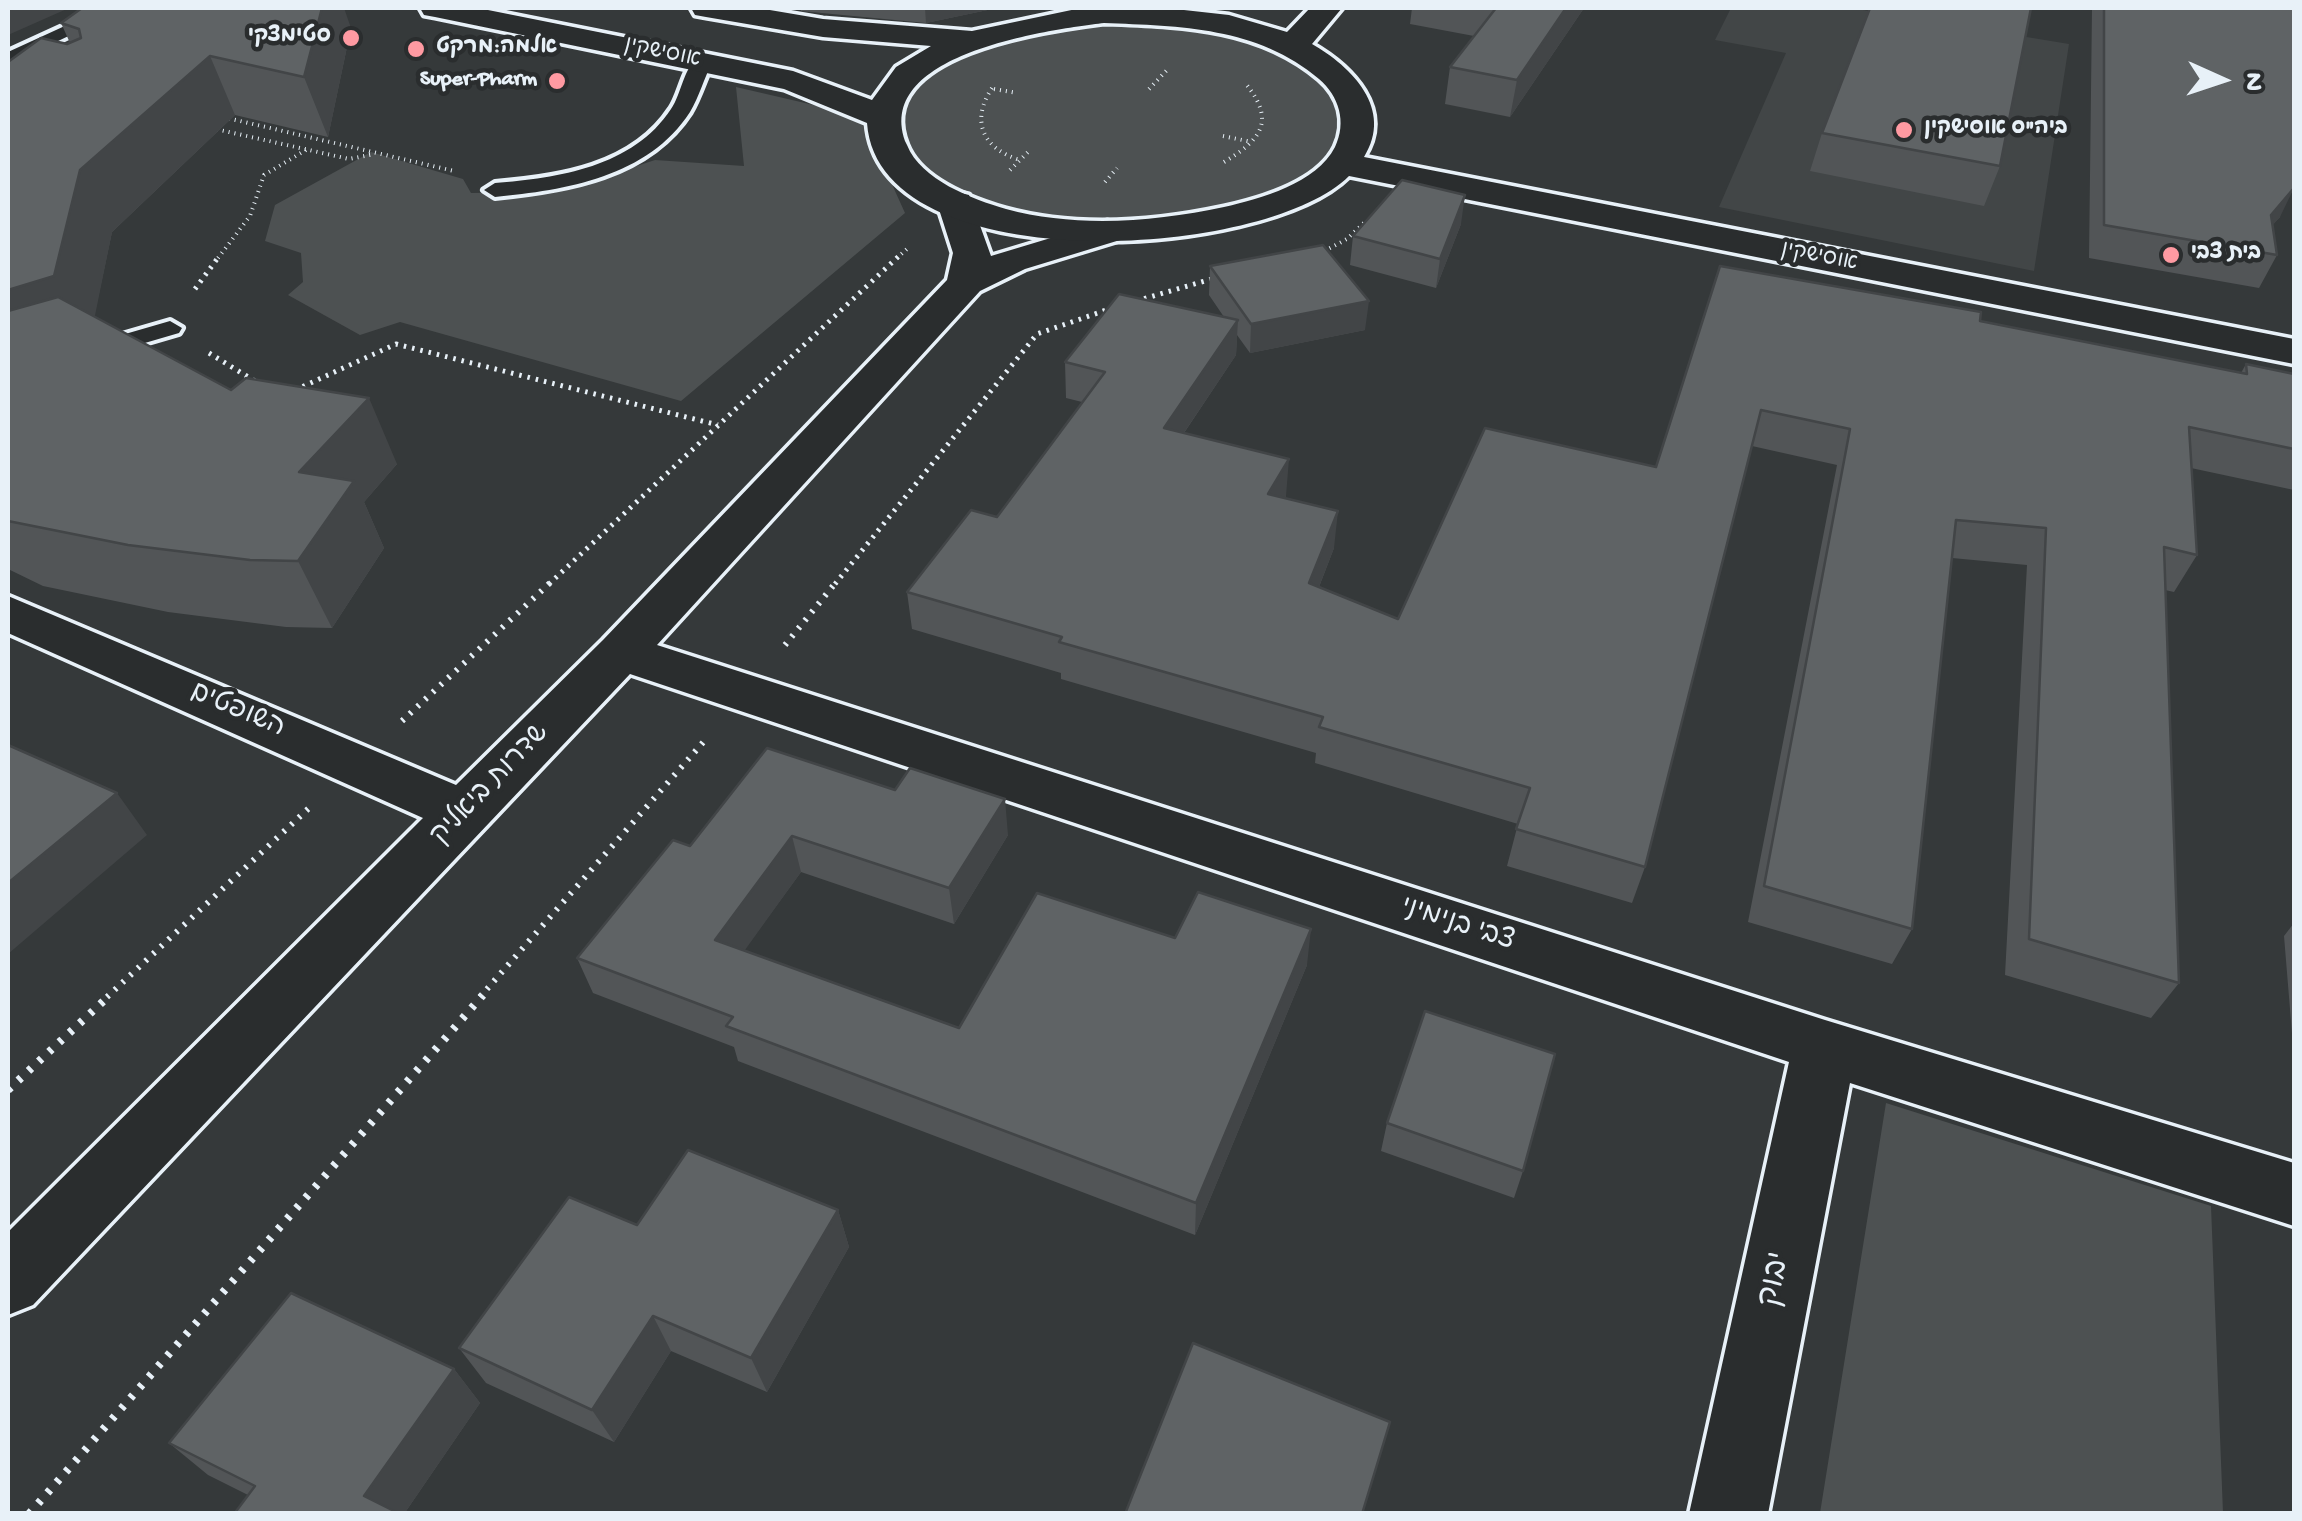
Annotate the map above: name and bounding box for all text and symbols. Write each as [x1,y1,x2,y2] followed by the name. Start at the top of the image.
[248,25,331,51] place label: סטימצקי
[340,27,362,49] marker: סטימצקי
[2172,30,2272,130] north arrow
[621,33,703,75] street label: אוסישקין
[436,36,557,62] place label: אלמה:מרקט
[405,38,427,60] marker: אלמה:מרקט
[420,68,537,94] place label: Super-Pharm
[546,70,568,92] marker: Super-Pharm
[2236,72,2269,92] text: N
[1924,117,2068,143] place label: ביה"ס אוסישקין
[1893,119,1915,141] marker: ביה"ס אוסישקין
[1778,238,1860,278] street label: אוסישקין
[2191,242,2261,268] place label: בית צבי
[2160,244,2182,266] marker: בית צבי
[184,677,290,747] street label: השופטים
[425,718,557,854] street label: שדרות ביאליק
[1396,892,1518,960] street label: צבי בנימיני
[1752,1249,1802,1311] street label: יבוק

